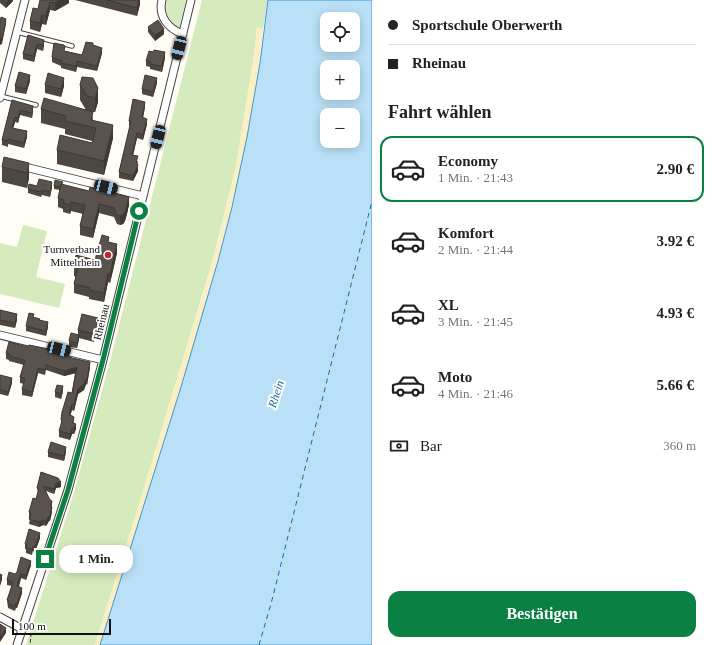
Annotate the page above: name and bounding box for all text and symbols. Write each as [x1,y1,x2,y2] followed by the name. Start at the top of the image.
[320,12,360,148] map controls
[320,12,360,52] button: locate
[412,17,562,33] text: Sportschule Oberwerth
[170,35,188,61] car
[412,55,466,71] text: Rheinau
[320,60,360,100] button: +
[388,102,492,122] text: Fahrt wählen
[320,108,360,148] button: −
[149,124,167,150] car
[390,151,426,187] icon: car
[438,153,498,169] text: Economy
[657,161,694,177] text: 2.90 €
[438,170,513,185] text: 1 Min. · 21:43
[93,178,119,196] car
[130,202,148,220] route start
[390,223,426,259] icon: car
[438,225,494,241] text: Komfort
[657,233,694,249] text: 3.92 €
[438,242,513,257] text: 2 Min. · 21:44
[44,243,100,268] place label: Turnverband Mittelrhein
[103,250,113,260] marker: Turnverband Mittelrhein
[390,295,426,331] icon: car
[438,297,459,313] text: XL
[91,302,111,341] street label: Rheinau
[657,305,694,321] text: 4.93 €
[438,314,513,329] text: 3 Min. · 21:45
[46,340,72,358] car
[390,367,426,403] icon: car
[438,369,472,385] text: Moto
[657,377,694,393] text: 5.66 €
[265,379,287,410] water label: Rhein
[438,386,513,401] text: 4 Min. · 21:46
[388,435,410,457] icon: cash
[420,438,442,454] text: Bar
[663,438,696,453] text: 360 m
[59,545,133,573] callout: 1 Min.
[36,550,54,568] route end
[78,551,114,566] text: 1 Min.
[388,591,696,637] button: Bestätigen
[12,617,111,636] scale bar
[18,620,46,632] text: 100 m

